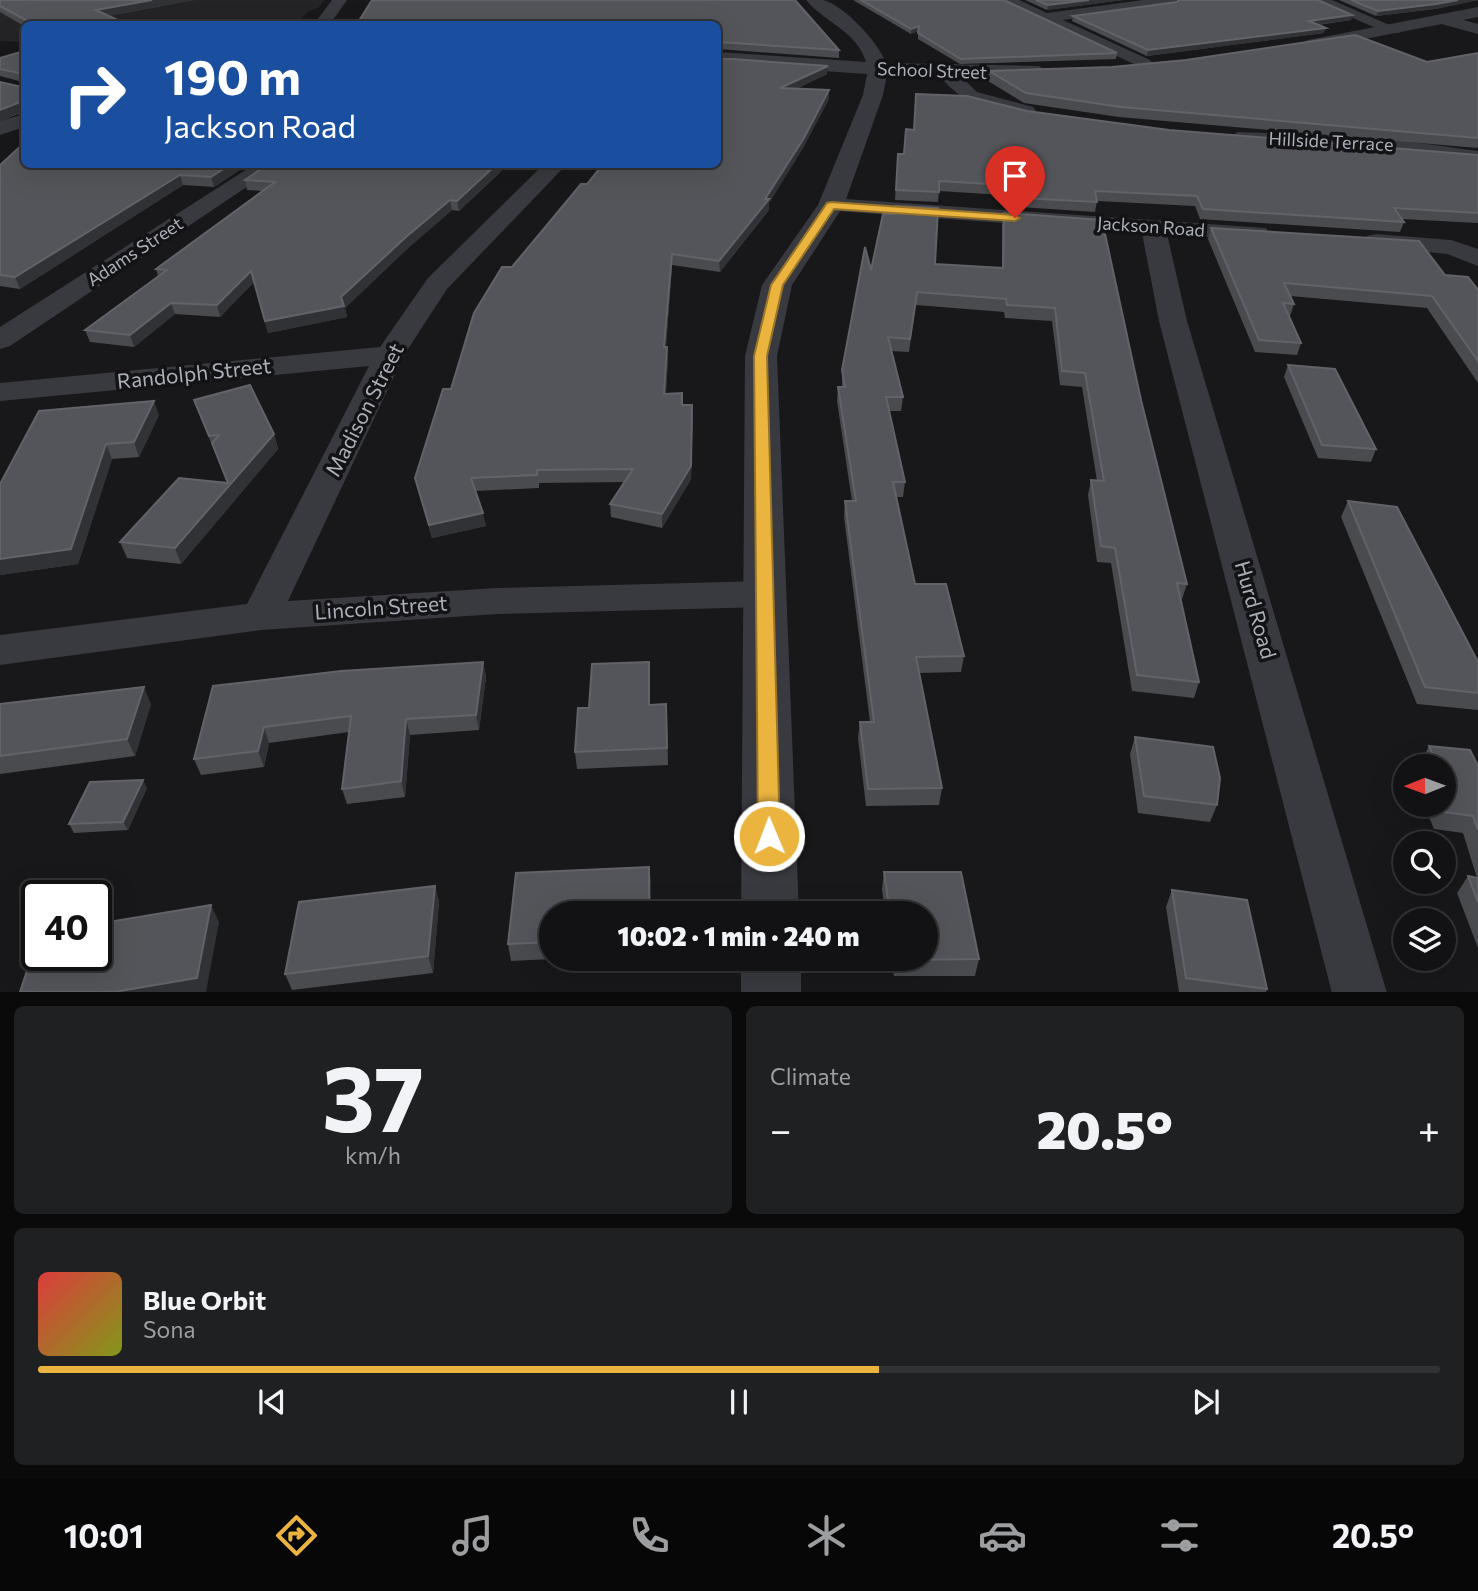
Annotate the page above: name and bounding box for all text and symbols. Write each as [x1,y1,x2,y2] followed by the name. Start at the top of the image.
[164,45,301,105] text: 190 m
[49,49,140,140] icon: right
[877,57,987,83] street label: School Street
[164,105,356,145] text: Jackson Road
[1268,127,1394,155] street label: Hillside Terrace
[985,146,1045,218] pin
[996,157,1034,195] icon: arrive
[1096,211,1206,241] street label: Jackson Road
[82,212,187,290] street label: Adams Street
[319,339,408,480] street label: Madison Street
[116,352,272,393] street label: Randolph Street
[1231,558,1282,661] street label: Hurd Road
[314,589,448,624] street label: Lincoln Street
[1393,754,1456,817] north arrow
[1393,754,1456,971] map controls
[732,799,806,873] position arrow
[1393,831,1456,894] button: search
[21,880,112,971] speed limit sign: 40
[1393,908,1456,971] button: layers
[618,920,859,951] text: 10:02 · 1 min · 240 m
[322,1039,424,1151] text: 37
[770,1062,851,1090] text: Climate
[1036,1096,1173,1160] text: 20.5°
[770,1105,792,1152] text: −
[1418,1105,1440,1152] text: +
[345,1141,401,1169] text: km/h
[143,1284,266,1315] text: Blue Orbit
[143,1315,195,1343] text: Sona
[253,1383,291,1421] icon: previous
[720,1383,758,1421] icon: pause
[1187,1383,1225,1421] icon: next
[272,1511,321,1560] icon: directions
[448,1511,497,1560] icon: music
[625,1511,674,1560] icon: phone
[802,1511,851,1560] icon: climate
[978,1511,1027,1560] icon: car
[1155,1511,1204,1560] icon: filters
[64,1515,144,1555] text: 10:01
[1332,1515,1414,1555] text: 20.5°

